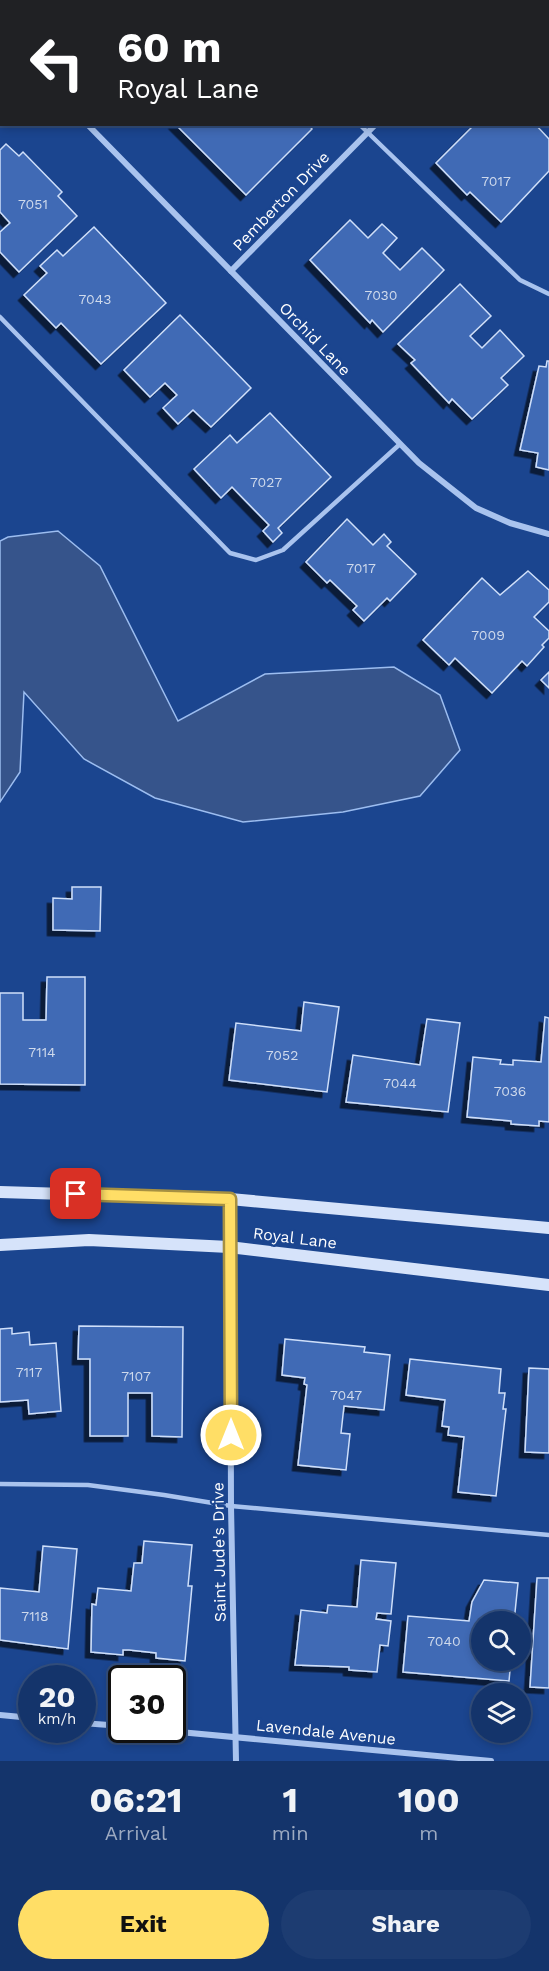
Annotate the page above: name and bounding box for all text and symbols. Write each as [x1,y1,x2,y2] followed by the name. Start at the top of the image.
[117,23,221,72] text: 60 m
[18,24,96,102] icon: left
[117,73,259,105] text: Royal Lane
[229,147,333,255] street label: Pemberton Drive
[481,173,511,189] house number: 7017
[18,196,48,212] house number: 7051
[365,287,397,303] house number: 7030
[79,291,112,307] house number: 7043
[275,298,355,380] street label: Orchid Lane
[250,474,282,490] house number: 7027
[346,560,376,576] house number: 7017
[471,627,505,643] house number: 7009
[28,1044,56,1060] house number: 7114
[266,1047,298,1063] house number: 7052
[383,1075,417,1091] house number: 7044
[494,1083,526,1099] house number: 7036
[50,1168,101,1219] pin
[59,1177,92,1210] icon: arrive
[252,1223,338,1253] street label: Royal Lane
[16,1364,42,1380] house number: 7117
[121,1368,151,1384] house number: 7107
[330,1387,362,1403] house number: 7047
[199,1403,263,1467] position arrow
[208,1482,230,1622] street label: Saint Jude's Drive
[21,1608,49,1624] house number: 7118
[471,1611,531,1743] map controls
[471,1611,531,1671] button: search
[427,1633,461,1649] house number: 7040
[108,1665,186,1743] speed limit sign: 30
[38,1679,76,1714] text: 20
[471,1683,531,1743] button: layers
[38,1710,76,1728] text: km/h
[255,1715,397,1749] street label: Lavendale Avenue
[89,1779,183,1821] text: 06:21
[282,1779,298,1821] text: 1
[398,1779,460,1821] text: 100
[105,1821,167,1845] text: Arrival
[272,1821,309,1845] text: min
[419,1821,438,1845] text: m
[18,1890,269,1959] button: Exit
[281,1890,531,1959] button: Share

